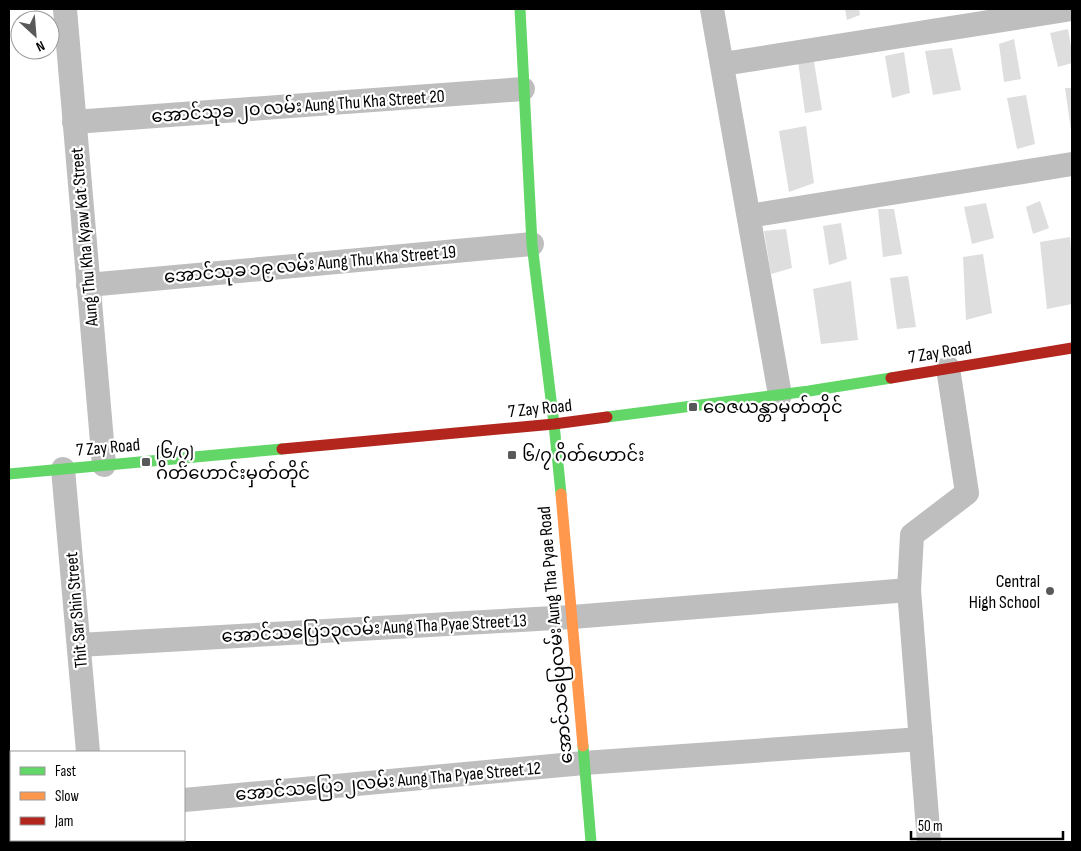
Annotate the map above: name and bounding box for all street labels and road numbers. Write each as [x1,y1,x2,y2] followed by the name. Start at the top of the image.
[150,83,446,131] street label: အောင်သုခ ၂၀ လမ်း Aung Thu Kha Street 20
[66,146,103,328] street label: Aung Thu Kha Kyaw Kat Street
[163,238,457,292] street label: အောင်သုခ ၁၉ လမ်း Aung Thu Kha Street 19
[907,337,973,368] street label: 7 Zay Road
[507,395,573,422] street label: 7 Zay Road
[75,434,141,461] street label: 7 Zay Road
[531,505,581,765] street label: အောင်သပြေလမ်း Aung Tha Pyae Road
[61,550,92,669] street label: Thit Sar Shin Street
[221,607,527,651] street label: အောင်သပြေ၁၃လမ်း Aung Tha Pyae Street 13
[234,755,542,809] street label: အောင်သပြေ၁၂လမ်း Aung Tha Pyae Street 12

